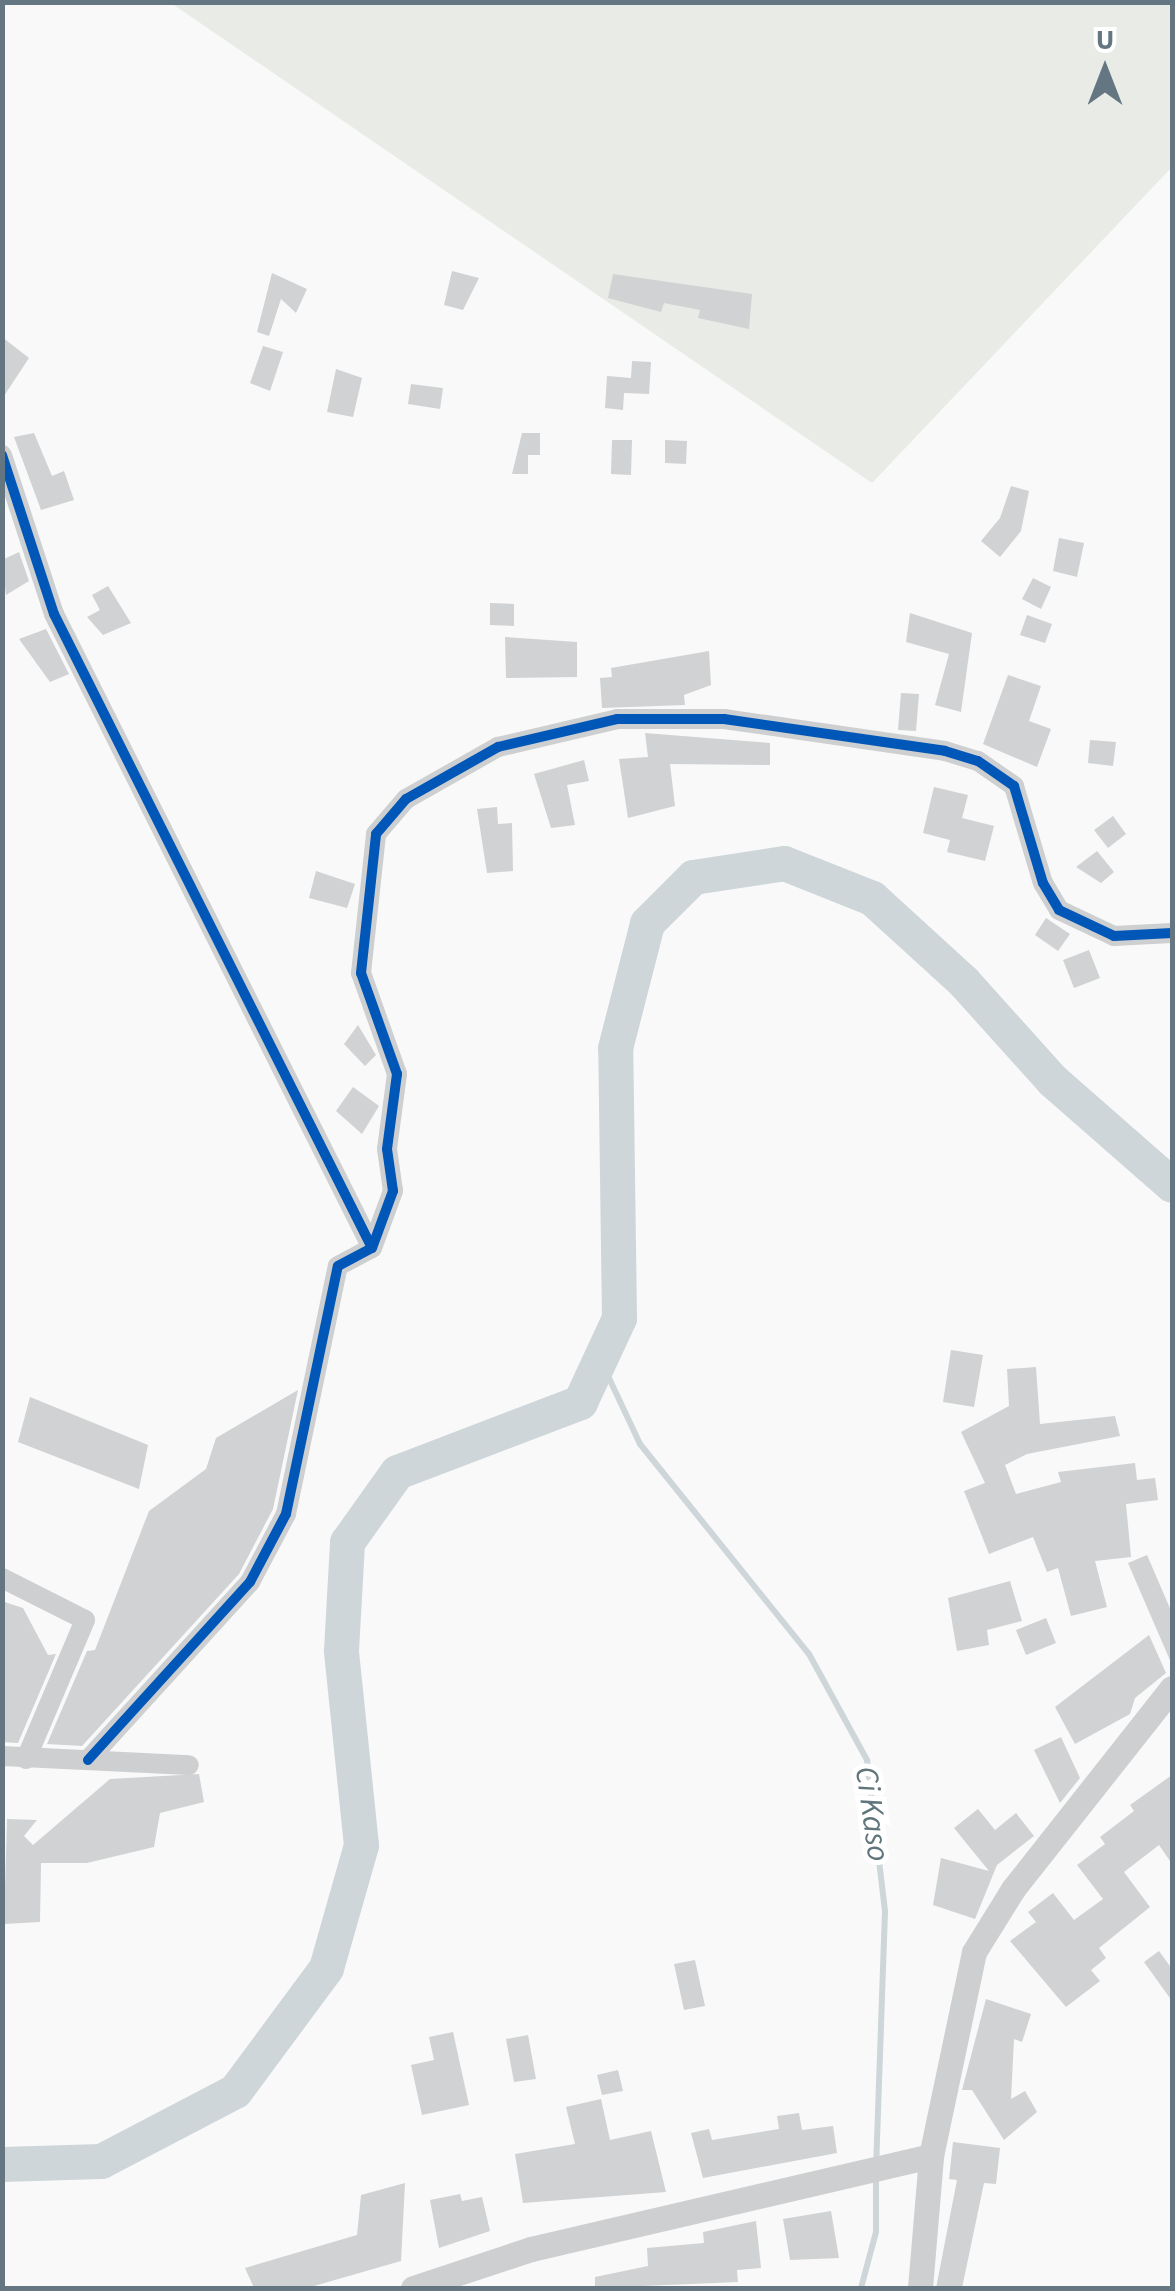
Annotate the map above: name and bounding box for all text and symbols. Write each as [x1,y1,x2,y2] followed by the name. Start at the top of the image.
[1055,20,1155,120] north arrow
[1096,20,1114,60] text: U
[846,1764,898,1864] water label: Ci Kaso

